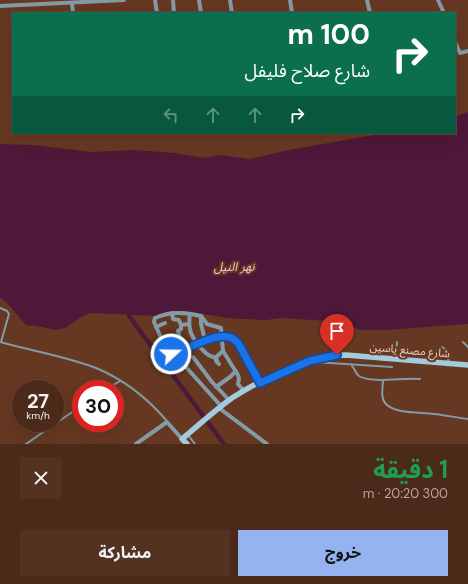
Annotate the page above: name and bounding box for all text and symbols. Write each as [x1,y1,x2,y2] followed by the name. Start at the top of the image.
[287,16,370,53] text: 100 m
[384,28,436,80] icon: right
[245,59,370,83] text: شارع صلاح فليفل
[160,104,182,126] icon: left
[202,104,224,126] icon: ahead
[244,104,266,126] icon: ahead
[286,104,308,126] icon: right
[213,259,256,275] water label: نهر النيل
[320,314,354,355] pin
[326,320,348,342] icon: arrive
[150,333,192,375] position arrow
[369,340,451,362] street label: شارع مصنع ياسين
[72,380,124,432] speed limit sign: 30
[27,388,49,414] text: 27
[26,409,50,422] text: km/h
[373,454,448,485] text: 1 دقيقة
[20,457,62,499] button: close
[363,485,448,502] text: 300 m · 20:20
[20,530,230,576] button: مشاركة
[238,530,448,576] button: خروج

